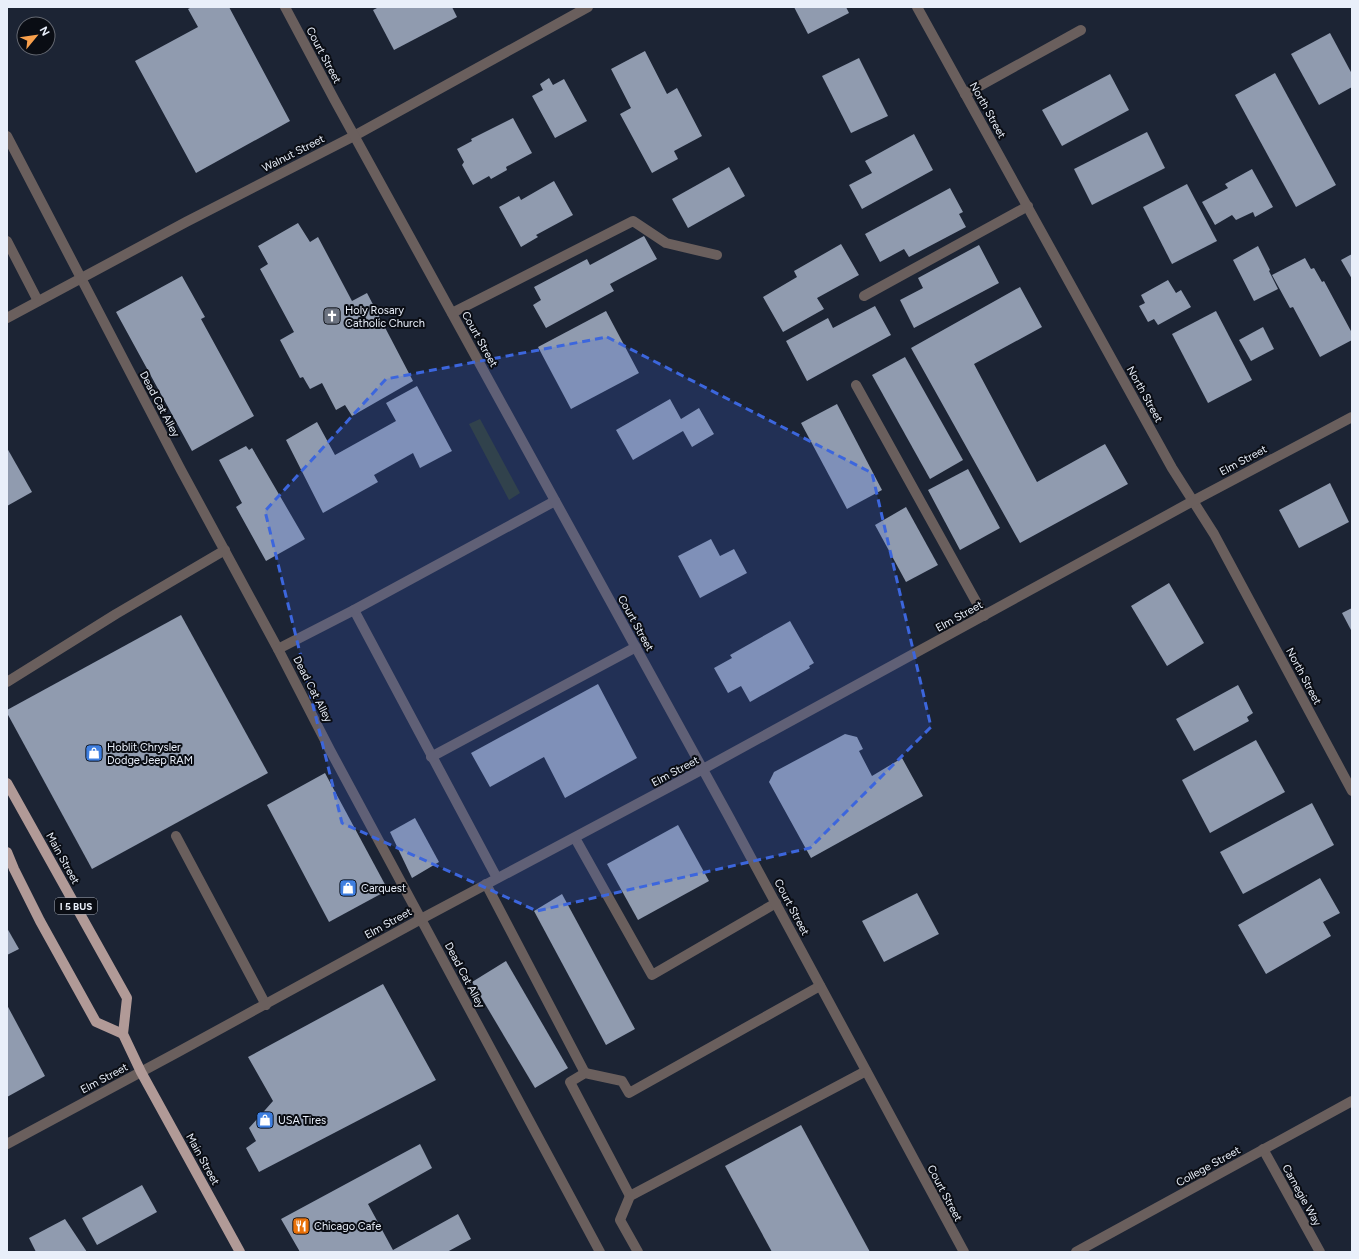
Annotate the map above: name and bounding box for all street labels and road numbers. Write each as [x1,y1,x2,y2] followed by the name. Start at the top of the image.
[303,25,344,86] street label: Court Street
[967,80,1008,141] street label: North Street
[260,132,327,175] street label: Walnut Street
[459,309,500,369] street label: Court Street
[1124,364,1165,425] street label: North Street
[137,369,182,440] street label: Dead Cat Alley
[1217,443,1269,478] street label: Elm Street
[615,593,656,653] street label: Court Street
[933,598,985,635] street label: Elm Street
[1283,646,1324,707] street label: North Street
[290,654,335,725] street label: Dead Cat Alley
[649,754,701,789] street label: Elm Street
[43,830,82,886] street label: Main Street
[771,877,812,938] street label: Court Street
[55,898,97,914] road number: I 5 BUS
[362,905,414,942] street label: Elm Street
[442,940,487,1011] street label: Dead Cat Alley
[78,1061,130,1096] street label: Elm Street
[183,1131,222,1187] street label: Main Street
[1174,1144,1243,1189] street label: College Street
[1279,1162,1324,1229] street label: Carnegie Way
[924,1163,965,1224] street label: Court Street

